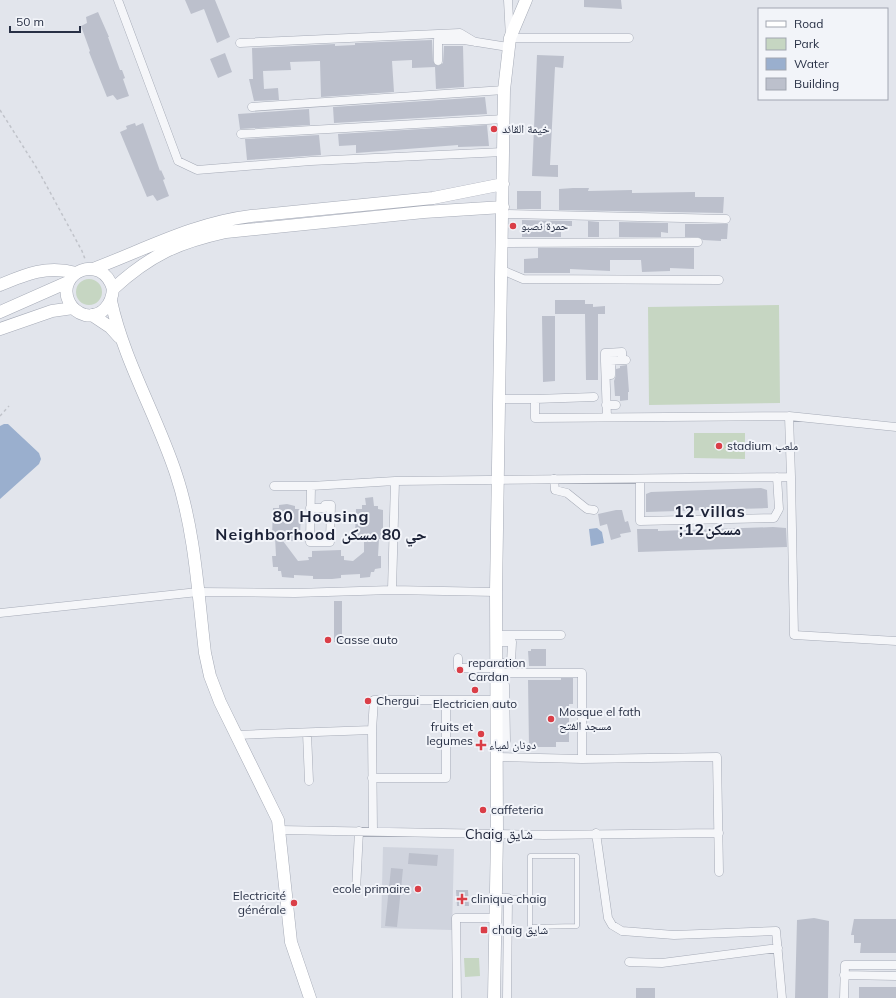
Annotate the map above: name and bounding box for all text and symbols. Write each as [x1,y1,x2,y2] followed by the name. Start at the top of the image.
[10,8,80,34] scale bar
[758,8,888,100] legend
[16,14,44,29] text: 50 m
[794,16,823,31] text: Road
[794,36,820,51] text: Park
[794,56,830,71] text: Water
[794,76,839,91] text: Building
[502,121,550,136] place label: خيمة القائد
[489,124,499,134] marker: خيمة القائد
[521,218,569,233] place label: حمرة نصبو
[508,221,518,231] marker: حمرة نصبو
[727,438,798,453] place label: stadium ملعب
[714,441,724,451] marker: stadium ملعب
[674,501,746,539] district label: 12 villas ;12مسكن
[215,506,427,547] district label: 80 Housing Neighborhood حي 80 مسكن
[336,632,398,647] place label: Casse auto
[323,635,333,645] marker: Casse auto
[468,655,526,684] place label: reparation Cardan
[455,665,465,675] marker: reparation Cardan
[470,685,480,695] marker: Electricien auto
[376,693,419,708] place label: Chergui
[363,696,373,706] marker: Chergui
[433,696,517,711] place label: Electricien auto
[559,704,641,733] place label: Mosque el fath مسجد الفتح
[546,714,556,724] marker: Mosque el fath مسجد الفتح
[426,719,473,748] place label: fruits et legumes
[476,729,486,739] marker: fruits et legumes
[489,737,536,752] place label: دونان لمياء
[476,740,486,750] marker: دونان لمياء
[491,802,543,817] place label: caffeteria
[478,805,488,815] marker: caffeteria
[465,825,533,844] district label: Chaig شايق
[332,881,410,896] place label: ecole primaire
[413,884,423,894] marker: ecole primaire
[233,888,286,917] place label: Electricité générale
[471,891,547,906] place label: clinique chaig
[456,893,468,905] marker: clinique chaig
[289,898,299,908] marker: Electricité générale
[492,922,548,937] place label: chaig شايق
[479,925,489,935] marker: chaig شايق

